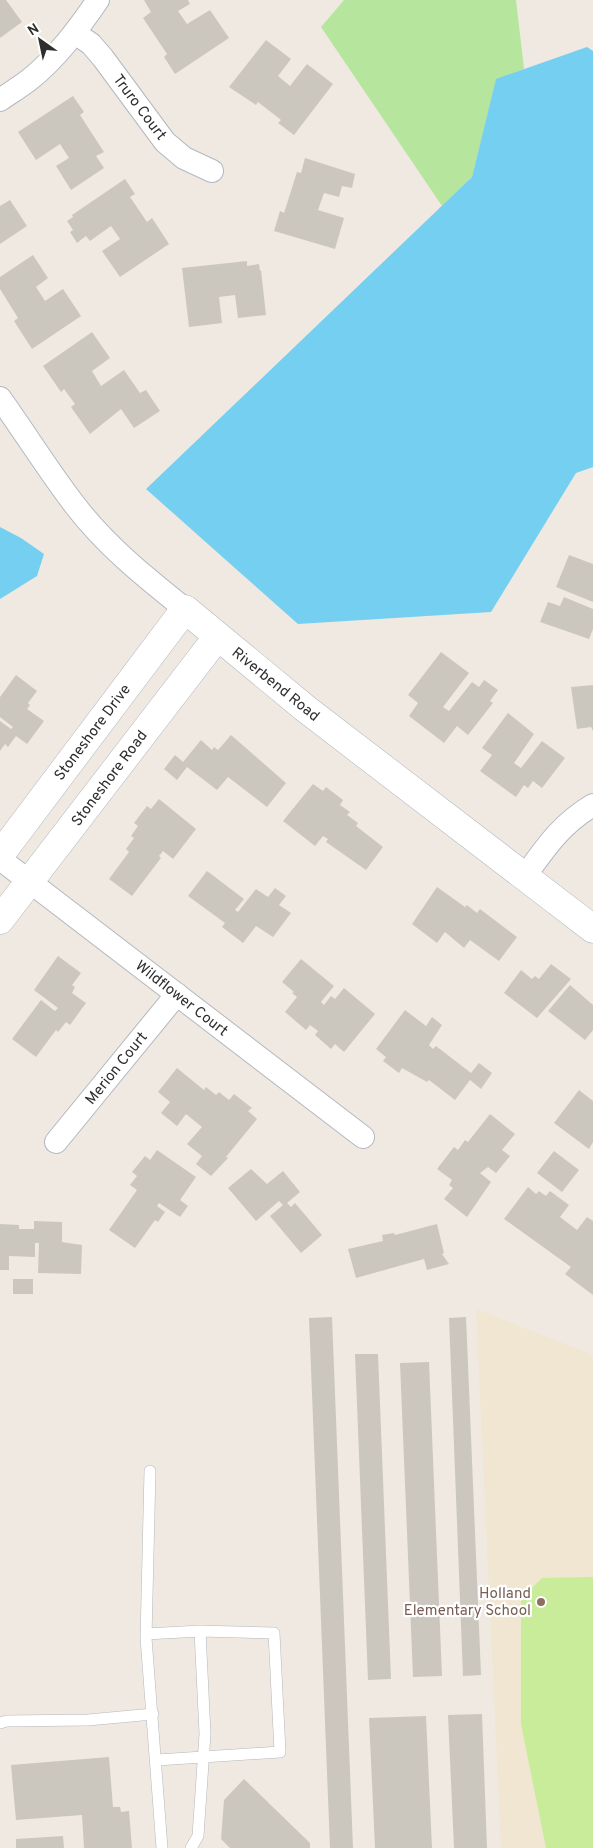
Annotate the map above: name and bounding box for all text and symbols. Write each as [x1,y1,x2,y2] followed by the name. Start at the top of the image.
[15,15,65,65] north arrow
[25,20,43,40] text: N
[108,71,170,145] street label: Truro Court
[227,644,323,726] street label: Riverbend Road
[51,681,136,785] street label: Stoneshore Drive
[68,727,152,831] street label: Stoneshore Road
[131,957,231,1041] street label: Wildflower Court
[82,1029,152,1109] street label: Merion Court
[404,1585,531,1621] place label: Holland Elementary School
[535,1596,547,1608] marker: Holland Elementary School

